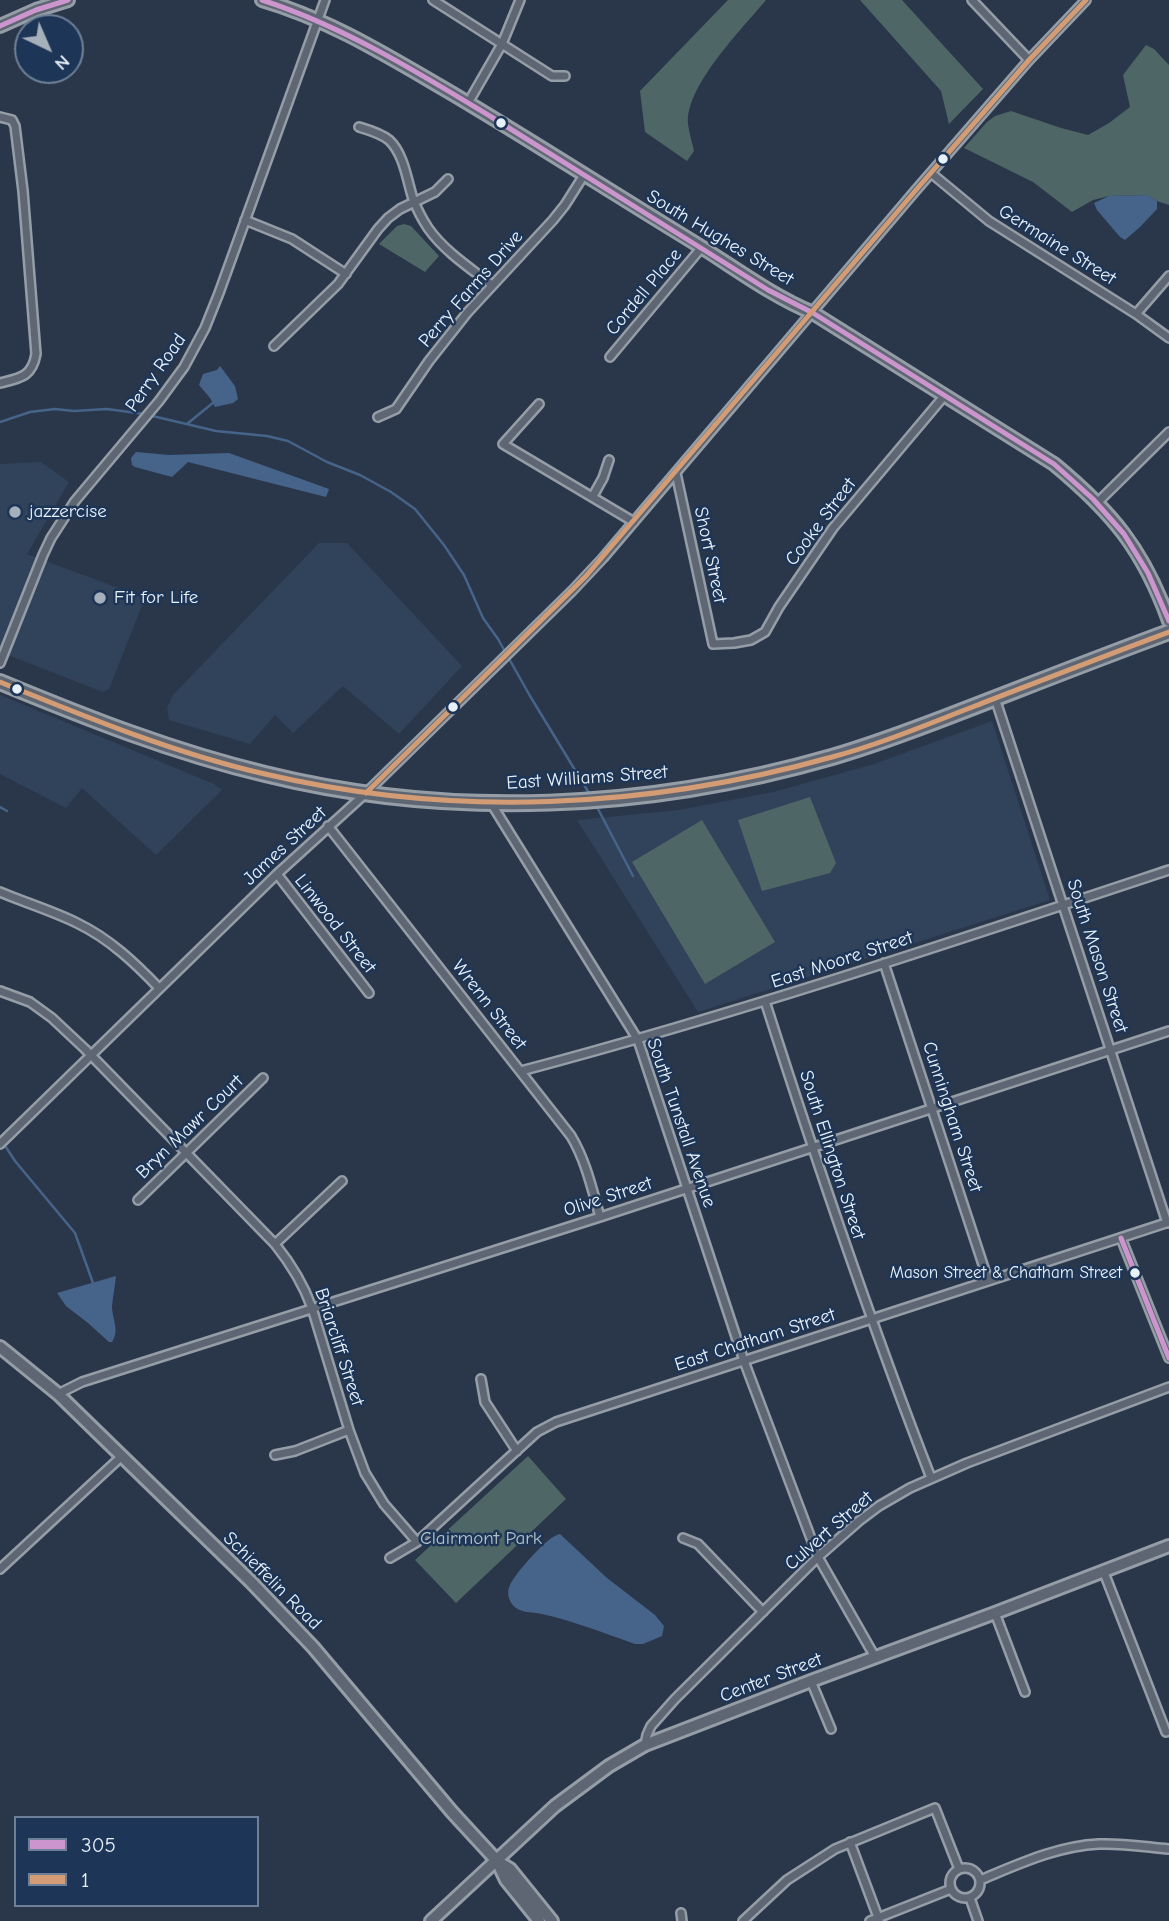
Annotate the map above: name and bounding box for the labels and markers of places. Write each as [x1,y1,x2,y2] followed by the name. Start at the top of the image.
[494,116,508,130] unlabelled marker
[936,152,950,166] unlabelled marker
[29,501,107,523] place label: jazzercise
[7,504,23,520] marker: jazzercise
[114,587,198,609] place label: Fit for Life
[92,590,108,606] marker: Fit for Life
[10,682,24,696] unlabelled marker
[446,700,460,714] unlabelled marker
[890,1263,1122,1283] place label: Mason Street & Chatham Street
[1128,1266,1142,1280] marker: Mason Street & Chatham Street

